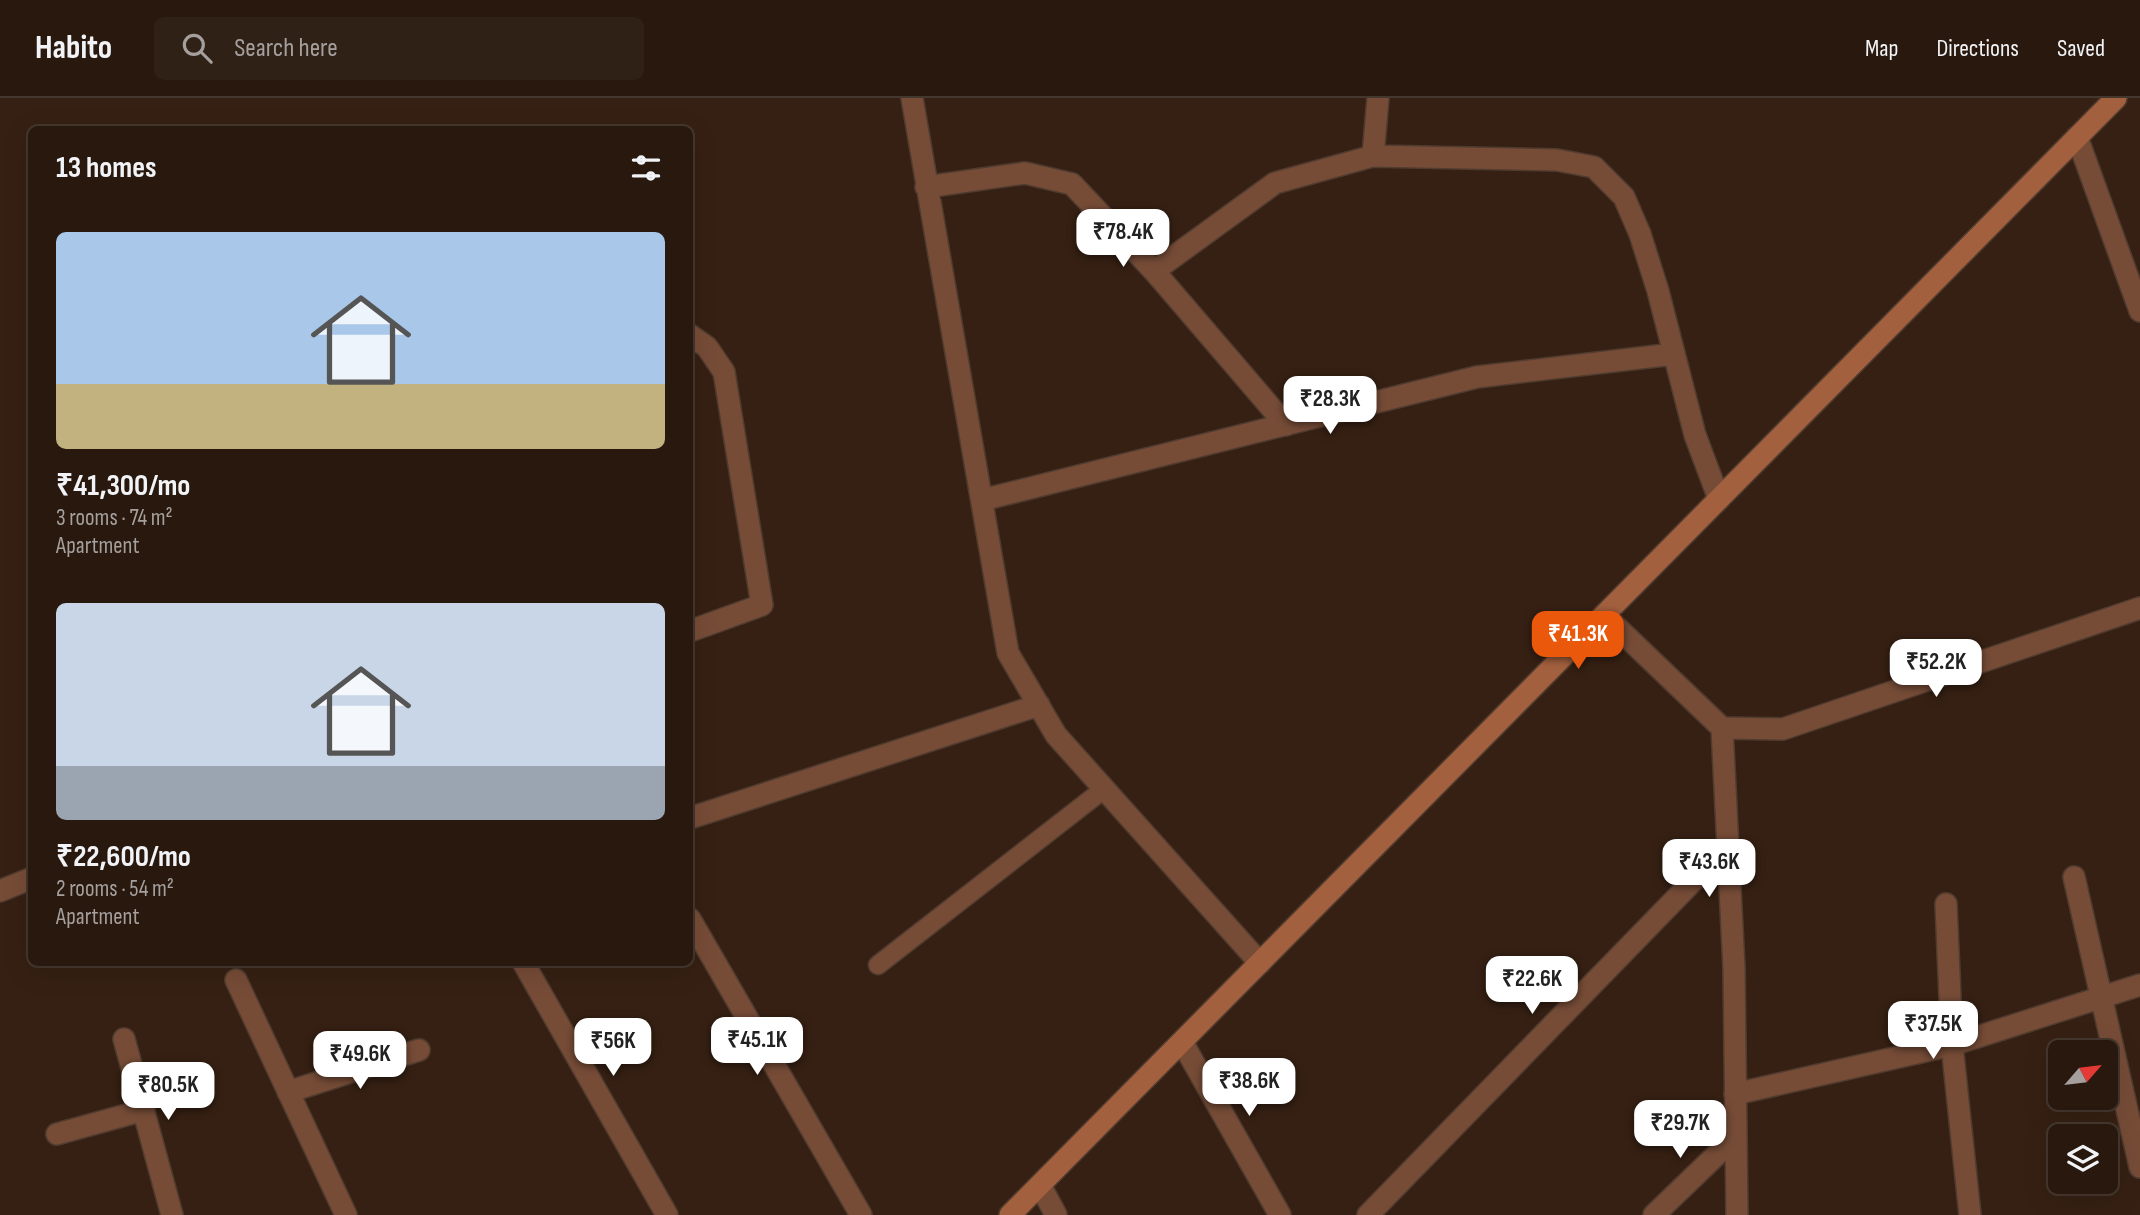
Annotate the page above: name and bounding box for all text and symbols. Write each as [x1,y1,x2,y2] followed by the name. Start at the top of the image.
[154,17,644,80] search box
[35,28,112,68] text: Habito
[178,29,216,67] icon: search
[234,33,338,64] text: Search here
[1865,34,1898,63] text: Map
[1936,34,2019,63] text: Directions
[2057,34,2105,63] text: Saved
[627,149,665,187] icon: filters
[56,150,157,186] text: 13 homes
[1066,209,1180,269] pin: ₹78.4K
[1092,218,1154,246] text: ₹78.4K
[298,277,424,403] icon: home
[1273,376,1387,436] pin: ₹28.3K
[1300,385,1360,413] text: ₹28.3K
[56,468,190,504] text: ₹41,300/mo
[56,504,173,532] text: 3 rooms · 74 m²
[56,532,140,560] text: Apartment
[1521,612,1635,671] pin: ₹41.3K
[1548,620,1608,648] text: ₹41.3K
[1879,640,1993,699] pin: ₹52.2K
[298,648,424,774] icon: home
[1906,648,1966,676] text: ₹52.2K
[56,839,191,875] text: ₹22,600/mo
[1652,840,1766,899] pin: ₹43.6K
[1678,848,1740,876] text: ₹43.6K
[56,875,174,903] text: 2 rooms · 54 m²
[56,903,140,931] text: Apartment
[1475,956,1589,1016] pin: ₹22.6K
[1502,965,1562,993] text: ₹22.6K
[1876,1002,1990,1061] pin: ₹37.5K
[1904,1010,1962,1038] text: ₹37.5K
[572,1018,654,1078] pin: ₹56K
[700,1018,814,1077] pin: ₹45.1K
[727,1026,787,1054] text: ₹45.1K
[590,1027,636,1055] text: ₹56K
[303,1032,417,1091] pin: ₹49.6K
[329,1040,391,1068] text: ₹49.6K
[2048,1040,2118,1110] north arrow
[2048,1040,2118,1194] map controls
[1192,1058,1306,1118] pin: ₹38.6K
[111,1062,225,1122] pin: ₹80.5K
[1218,1067,1280,1095] text: ₹38.6K
[137,1071,199,1099] text: ₹80.5K
[1623,1100,1737,1160] pin: ₹29.7K
[1650,1109,1710,1137] text: ₹29.7K
[2048,1124,2118,1194] button: layers

